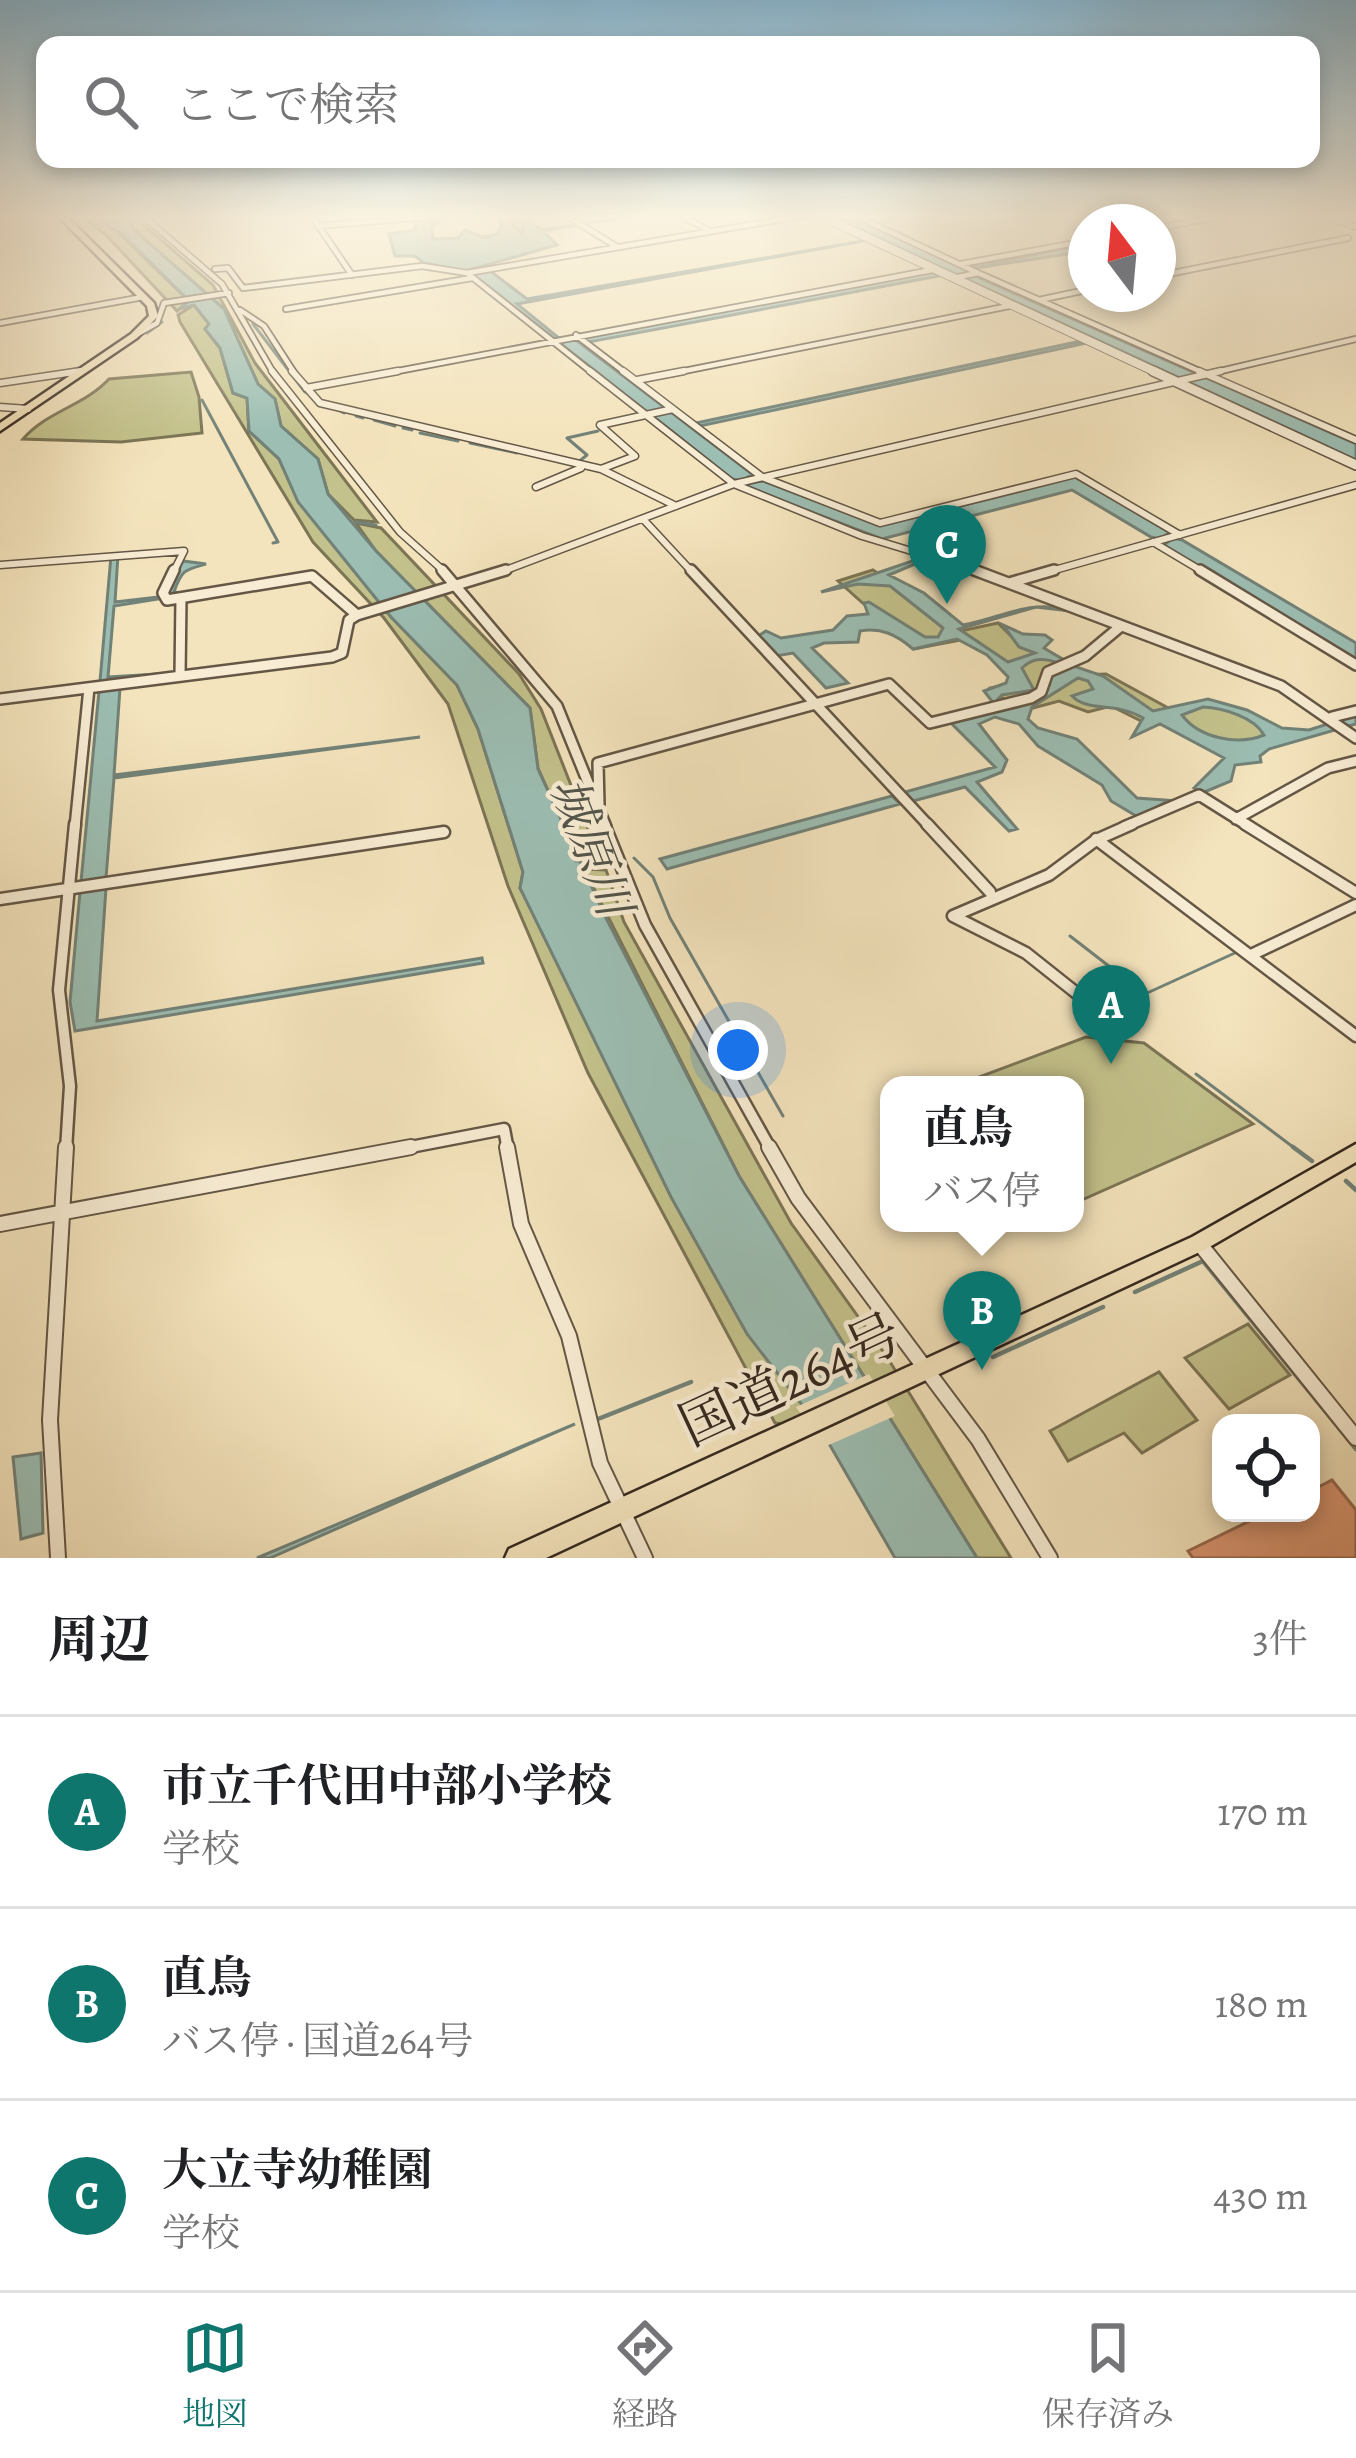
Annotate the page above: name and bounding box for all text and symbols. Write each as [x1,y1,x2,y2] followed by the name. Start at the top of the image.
[36,36,1320,168] search box
[78,69,144,135] icon: search
[174,74,399,136] text: ここで検索
[1068,204,1176,312] north arrow
[908,505,986,604] pin: C
[534,767,649,930] water label: 城原川
[1072,965,1150,1064] pin: A
[708,1020,768,1080] your location
[880,1076,1084,1232] popup
[923,1097,1014,1159] text: 直鳥
[923,1164,1041,1217] text: バス停
[943,1271,1021,1370] pin: B
[667,1296,913,1464] street label: 国道264号
[1212,1414,1320,1522] map controls
[1212,1414,1320,1522] button: locate
[48,1605,150,1675] text: 周辺
[1253,1612,1308,1665] text: 3件
[162,1755,612,1817] text: 市立千代田中部小学校
[75,1785,99,1838] text: A
[1217,1785,1308,1838] text: 170 m
[162,1822,240,1875] text: 学校
[162,1947,252,2009] text: 直鳥
[75,1977,99,2030] text: B
[1215,1977,1308,2030] text: 180 m
[162,2014,473,2067] text: バス停 · 国道264号
[162,2139,432,2201] text: 大立寺幼稚園
[75,2169,99,2222] text: C
[1213,2169,1308,2222] text: 430 m
[162,2206,240,2259] text: 学校
[182,2315,248,2436] tab: 地図
[612,2315,678,2436] tab: 経路
[1042,2315,1174,2436] tab: 保存済み

